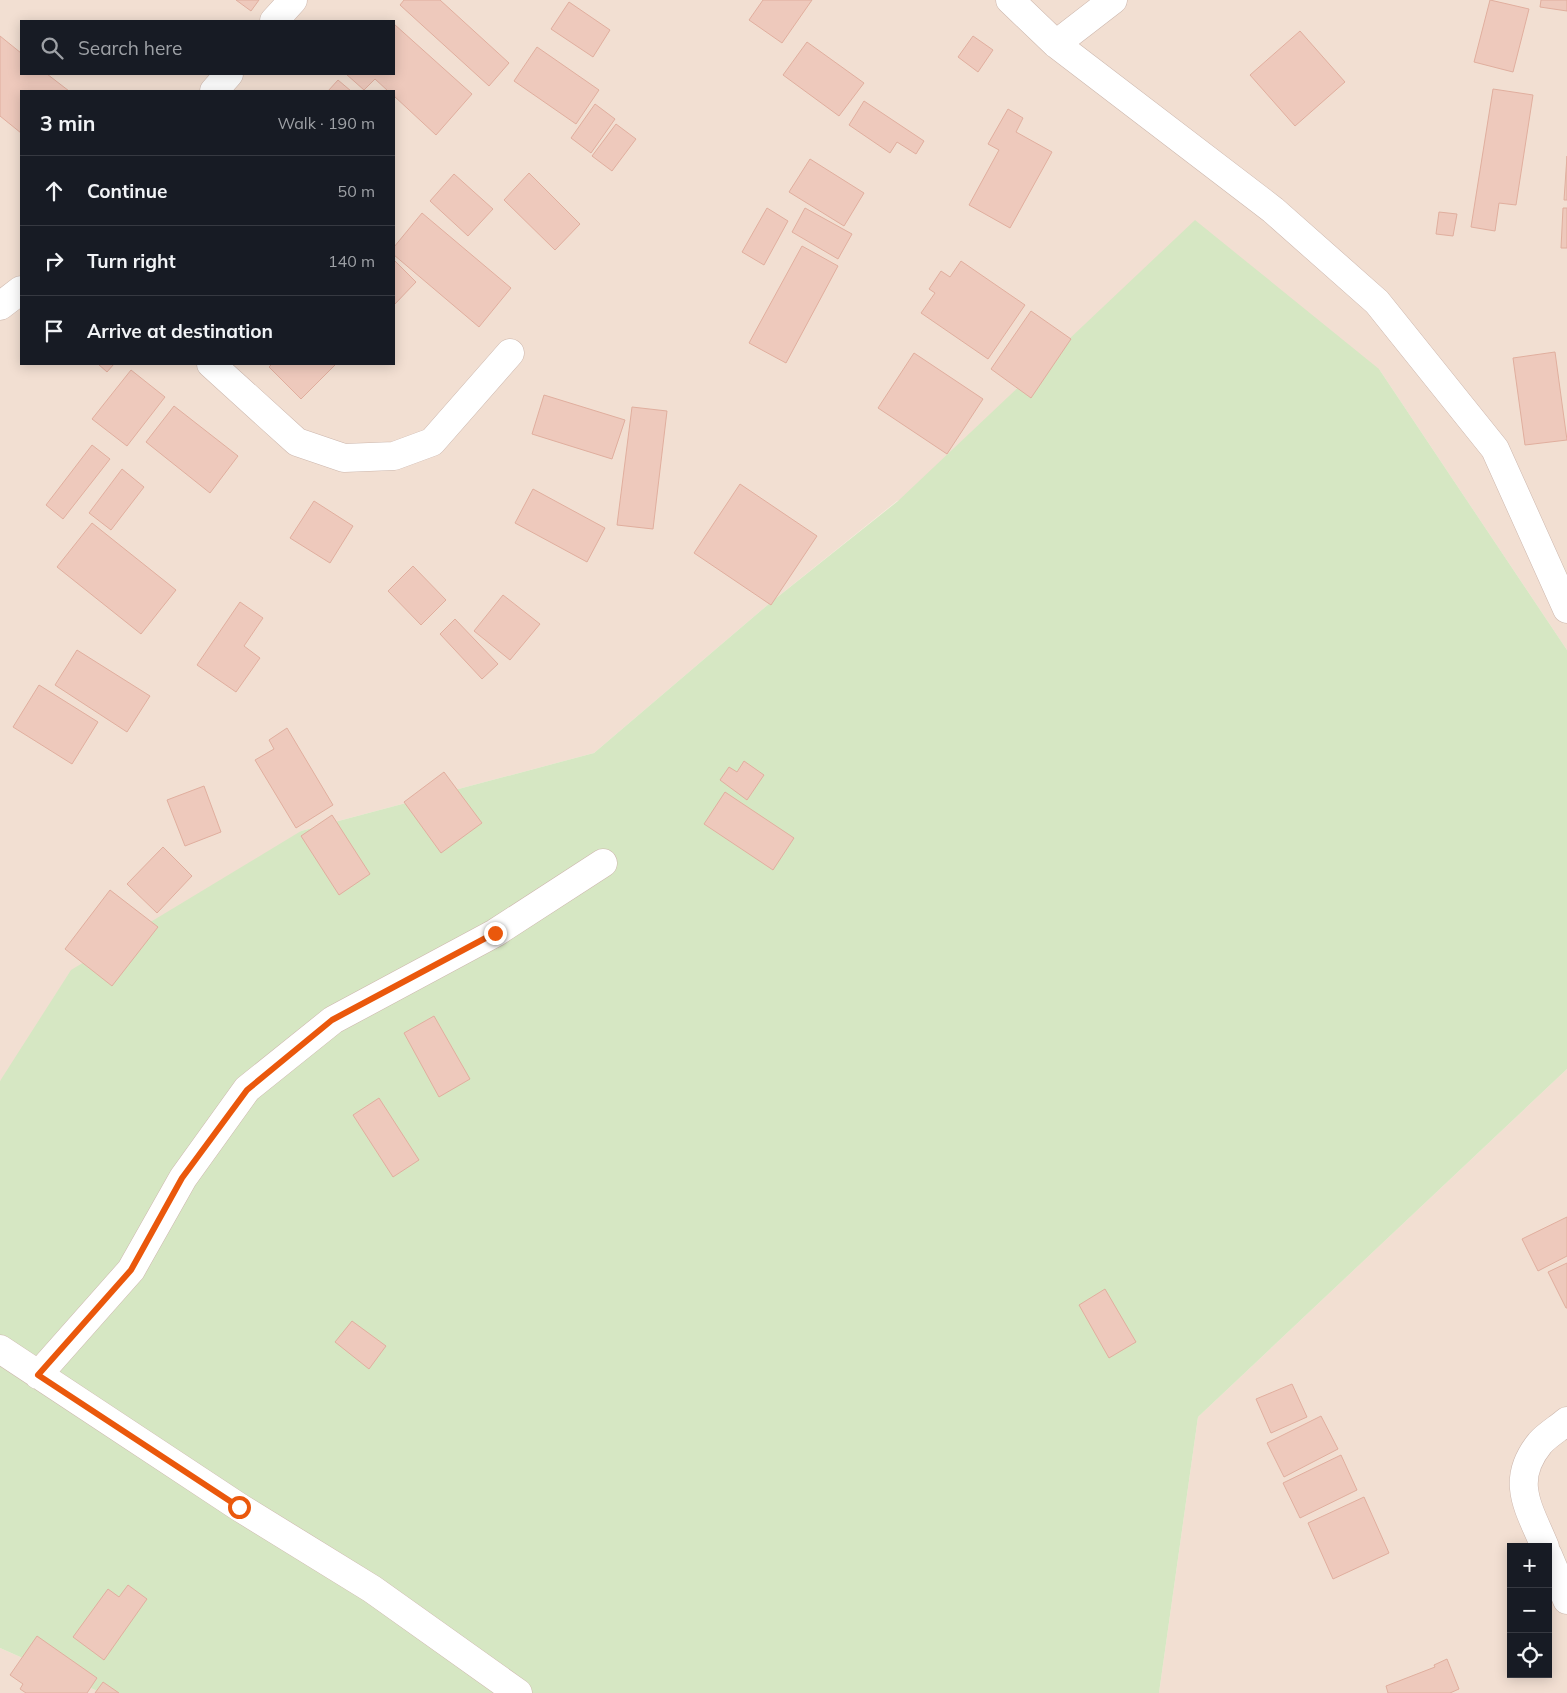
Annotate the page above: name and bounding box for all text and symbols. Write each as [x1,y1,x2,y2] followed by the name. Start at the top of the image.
[20,20,395,75] search box
[38,34,66,62] icon: search
[78,36,182,60] text: Search here
[40,110,95,136] text: 3 min
[277,113,375,133] text: Walk · 190 m
[40,177,68,205] icon: ahead
[87,179,167,203] text: Continue
[338,181,375,201] text: 50 m
[40,247,68,275] icon: right
[87,249,176,273] text: Turn right
[328,251,375,271] text: 140 m
[40,317,68,345] icon: arrive
[87,319,273,343] text: Arrive at destination
[484,922,507,945] route end
[228,1496,251,1519] route start
[1507,1543,1552,1678] map controls
[1507,1543,1552,1588] button: +
[1507,1588,1552,1633] button: −
[1507,1633,1552,1678] button: locate

